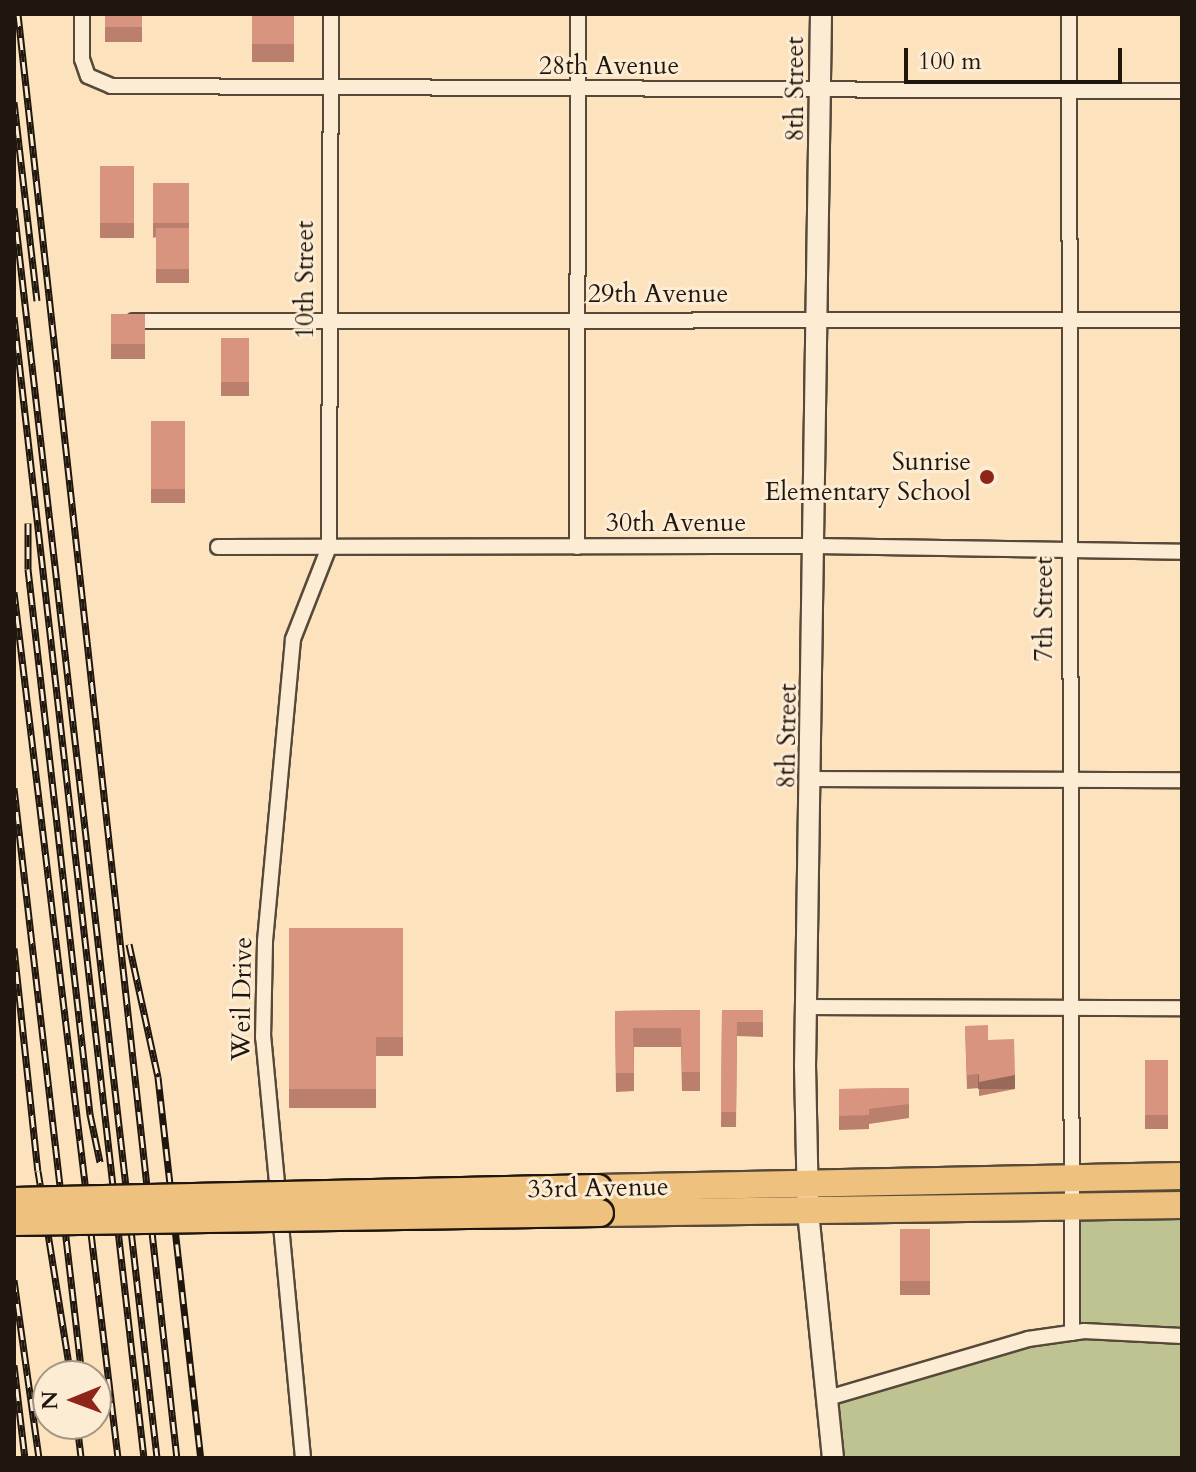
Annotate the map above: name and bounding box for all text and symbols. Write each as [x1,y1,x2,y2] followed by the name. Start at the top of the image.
[908,32,1126,82] scale bar
[779,36,811,142] street label: 8th Street
[918,45,982,78] text: 100 m
[539,50,679,82] street label: 28th Avenue
[289,221,321,339] street label: 10th Street
[588,278,728,310] street label: 29th Avenue
[764,446,971,508] place label: Sunrise Elementary School
[978,468,996,486] marker: Sunrise Elementary School
[606,507,746,539] street label: 30th Avenue
[1028,556,1060,662] street label: 7th Street
[770,683,804,789] street label: 8th Street
[225,937,259,1061] street label: Weil Drive
[527,1171,669,1205] street label: 33rd Avenue
[32,1360,112,1440] north arrow
[35,1391,65,1410] text: N

